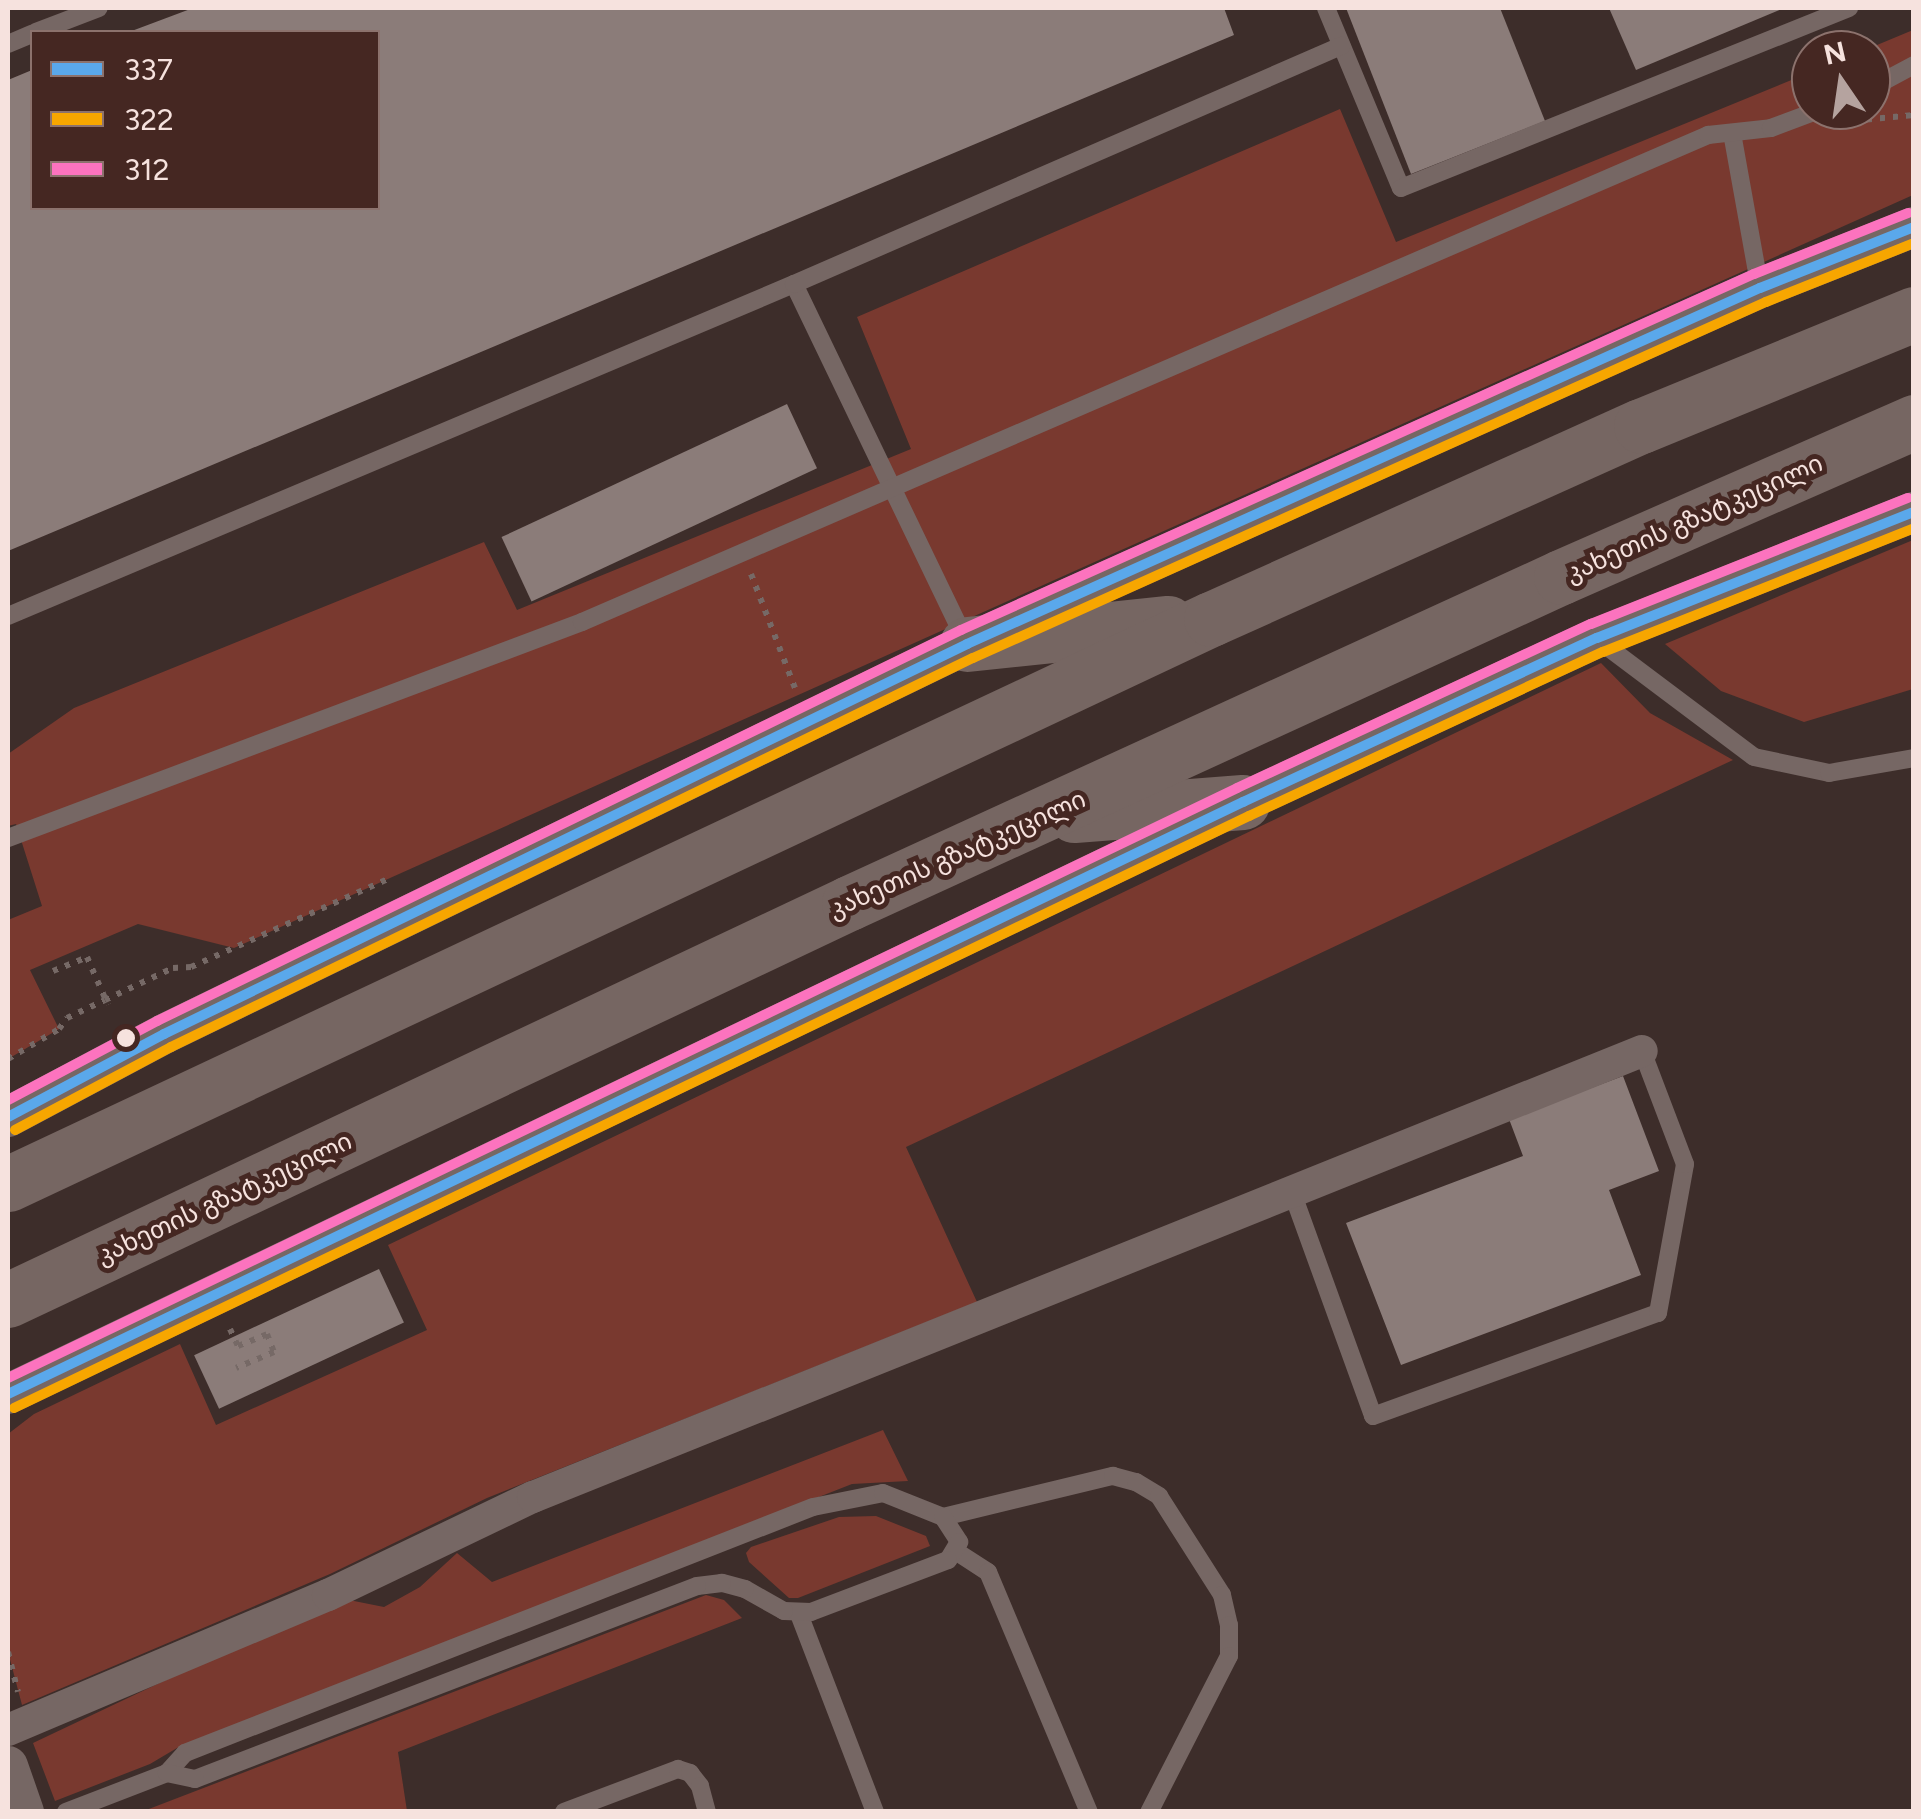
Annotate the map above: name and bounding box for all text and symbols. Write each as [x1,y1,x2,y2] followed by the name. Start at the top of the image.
[30,30,380,210] legend
[1791,30,1891,130] north arrow
[1820,34,1849,72] text: N
[124,51,173,88] text: 337
[124,101,174,138] text: 322
[124,151,169,188] text: 312
[1561,448,1827,588] street label: კახეთის გზატკეცილი
[824,784,1090,924] street label: კახეთის გზატკეცილი
[116,1028,136,1048] unlabelled marker
[91,1126,357,1270] street label: კახეთის გზატკეცილი

